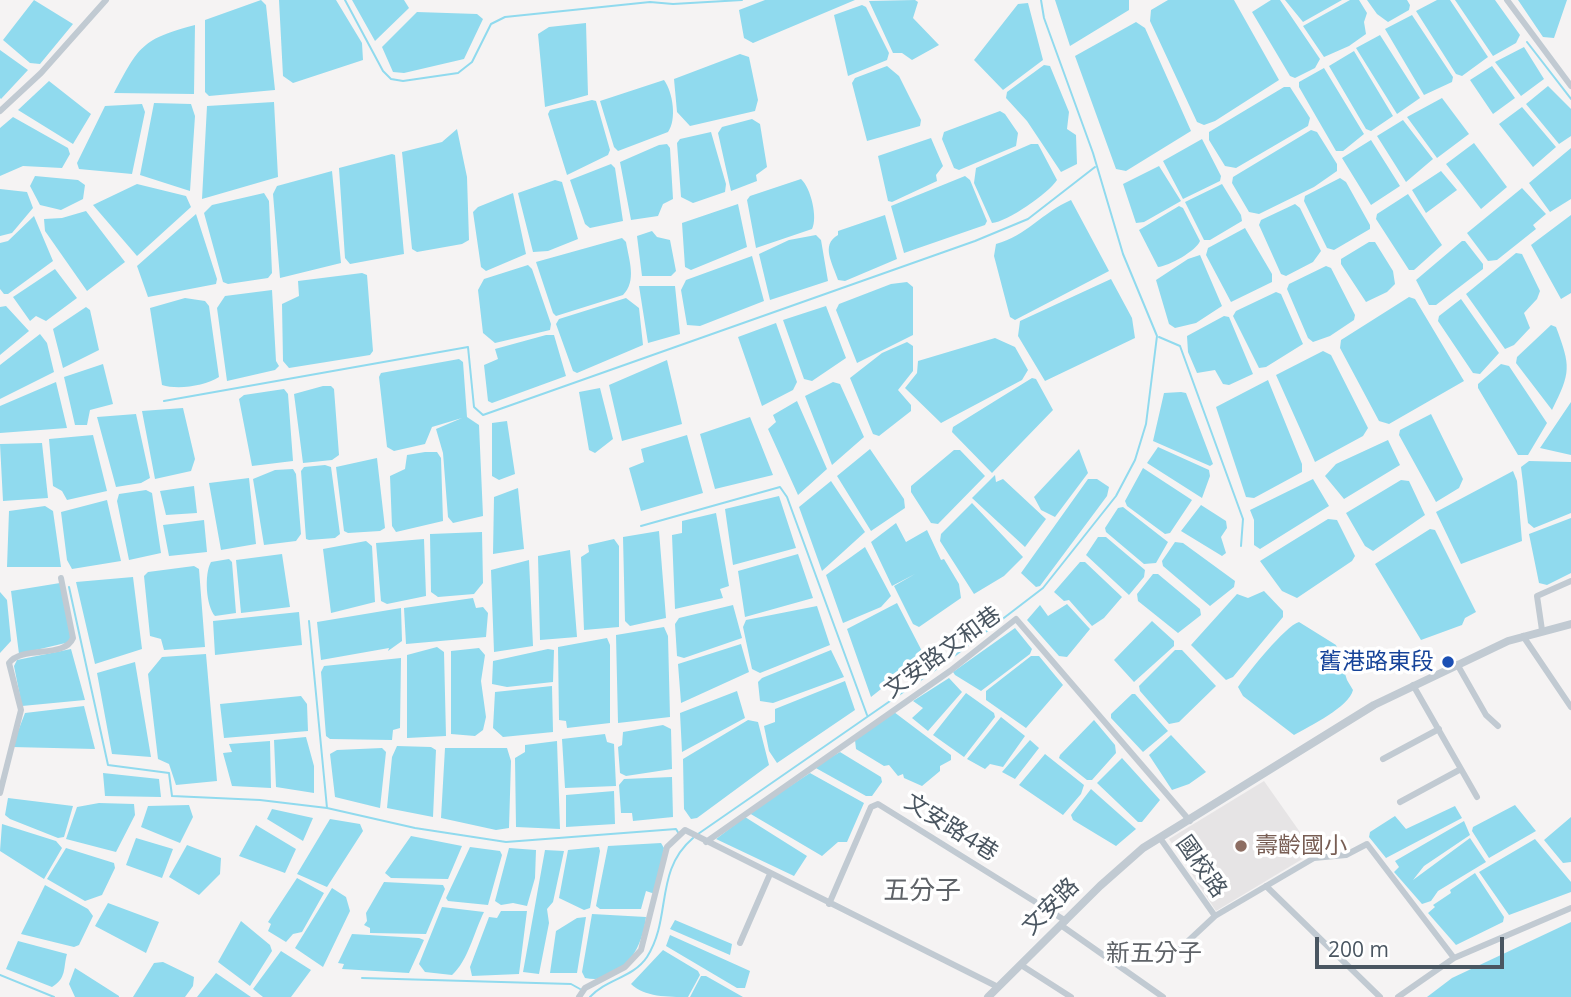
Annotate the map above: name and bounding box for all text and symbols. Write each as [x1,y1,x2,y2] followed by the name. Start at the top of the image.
[879,601,1007,705] street label: 文安路文和巷
[1319,648,1434,676] place label: 舊港路東段
[1440,654,1456,670] marker: 舊港路東段
[899,788,1003,868] street label: 文安路4巷
[1170,831,1232,903] street label: 國校路
[1255,832,1347,860] place label: 壽齡國小
[1233,838,1249,854] marker: 壽齡國小
[1017,873,1085,941] street label: 文安路
[883,876,961,908] district label: 五分子
[1319,923,1508,967] scale bar
[1328,935,1389,963] text: 200 m
[1106,940,1202,968] district label: 新五分子

